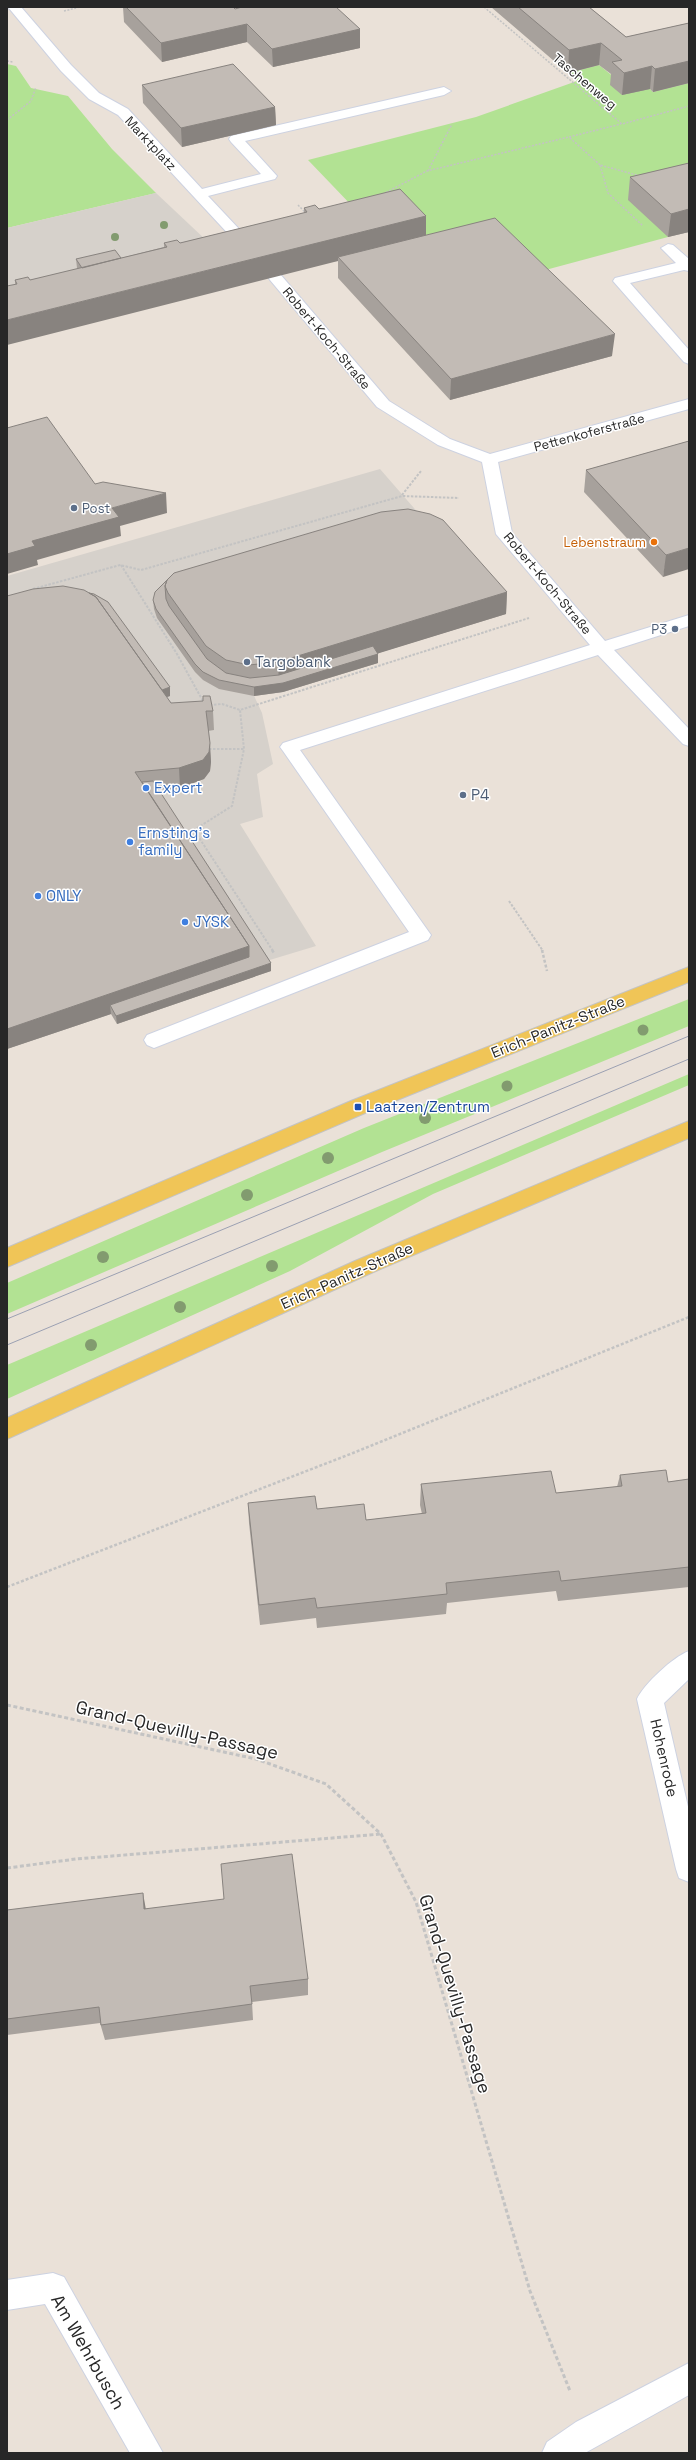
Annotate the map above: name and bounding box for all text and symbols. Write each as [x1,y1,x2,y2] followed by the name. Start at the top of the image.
[549,50,620,113] street label: Taschenweg
[121,113,180,174] street label: Marktplatz
[279,284,374,393] street label: Robert-Koch-Straße
[532,409,646,455] street label: Pettenkoferstraße
[82,500,110,517] place label: Post
[69,503,79,513] marker: Post
[500,529,595,638] street label: Robert-Koch-Straße
[563,534,646,551] place label: Lebenstraum
[649,537,659,547] marker: Lebenstraum
[651,621,667,638] place label: P3
[670,624,680,634] marker: P3
[255,652,331,671] place label: Targobank
[242,657,252,667] marker: Targobank
[154,778,203,797] place label: Expert
[141,783,151,793] marker: Expert
[471,785,489,804] place label: P4
[458,790,468,800] marker: P4
[138,823,210,859] place label: Ernsting's family
[125,837,135,847] marker: Ernsting's family
[46,886,82,905] place label: ONLY
[33,891,43,901] marker: ONLY
[193,912,229,931] place label: JYSK
[180,917,190,927] marker: JYSK
[488,991,628,1062] street label: Erich-Panitz-Straße
[366,1097,490,1116] place label: Laatzen/Zentrum
[353,1102,363,1112] marker: Laatzen/Zentrum
[278,1238,416,1313] street label: Erich-Panitz-Straße
[74,1695,281,1764] street label: Grand-Quevilly-Passage
[646,1717,683,1799] street label: Hohenrode
[414,1891,497,2096] street label: Grand-Quevilly-Passage
[46,2290,131,2413] street label: Am Wehrbusch

